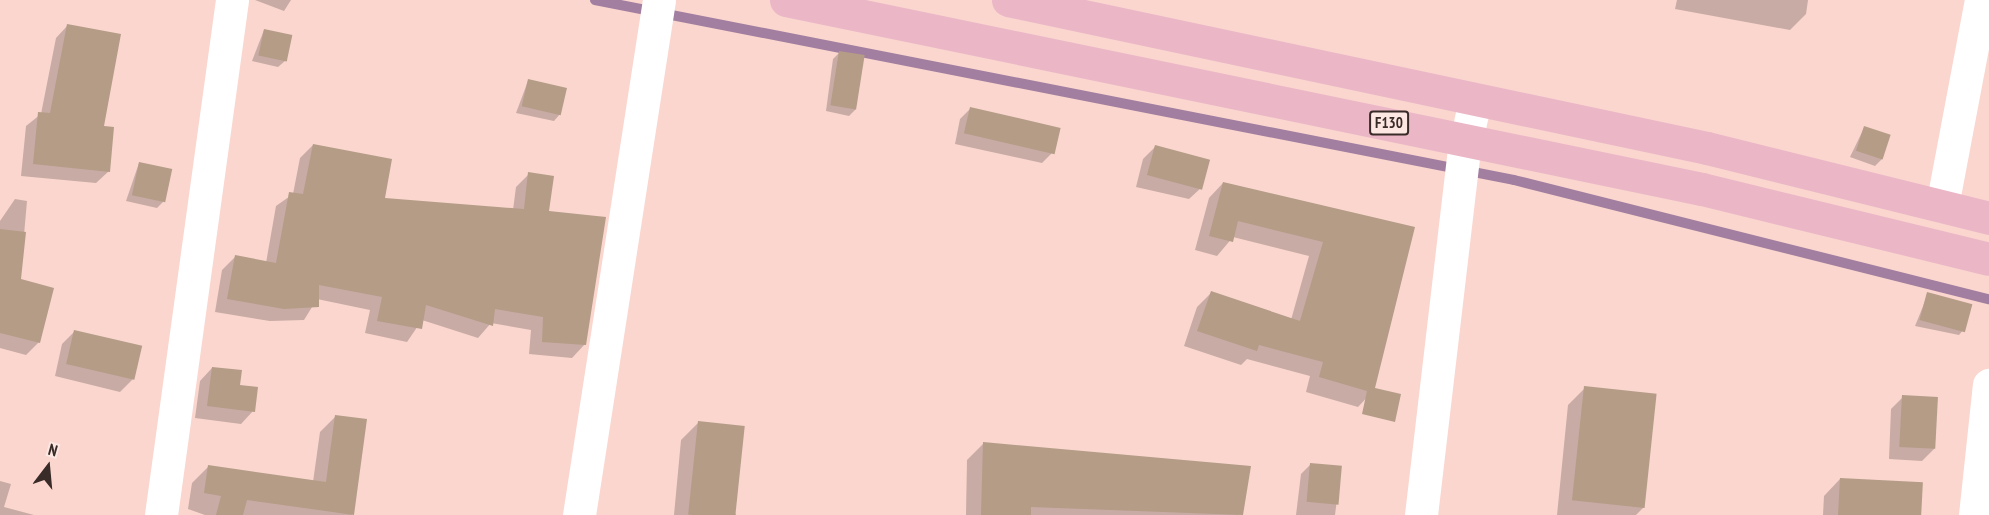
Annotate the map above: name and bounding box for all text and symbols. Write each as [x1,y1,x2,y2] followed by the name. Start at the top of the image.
[1368,111,1410,135] road number: F130
[18,437,78,497] north arrow
[46,439,60,460] text: N

